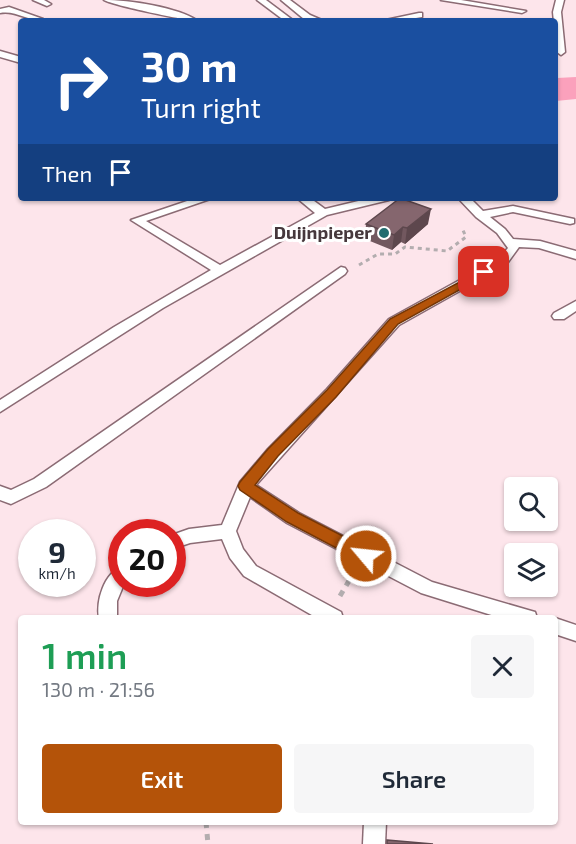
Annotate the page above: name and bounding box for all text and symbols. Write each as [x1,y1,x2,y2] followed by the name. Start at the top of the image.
[141,40,237,90] text: 30 m
[42,42,120,120] icon: right
[141,91,261,123] text: Turn right
[104,156,137,189] icon: arrive
[42,160,92,186] text: Then
[274,221,372,243] place label: Duijnpieper
[377,226,391,240] marker: Duijnpieper
[458,246,509,297] pin
[467,255,500,288] icon: arrive
[504,477,558,597] map controls
[504,477,558,531] button: search
[108,519,186,597] speed limit sign: 20
[334,524,398,588] position arrow
[48,533,66,569] text: 9
[504,543,558,597] button: layers
[38,564,76,582] text: km/h
[42,633,127,676] text: 1 min
[471,635,534,698] button: close
[42,677,155,701] text: 130 m · 21:56
[42,744,282,813] button: Exit
[294,744,534,813] button: Share

